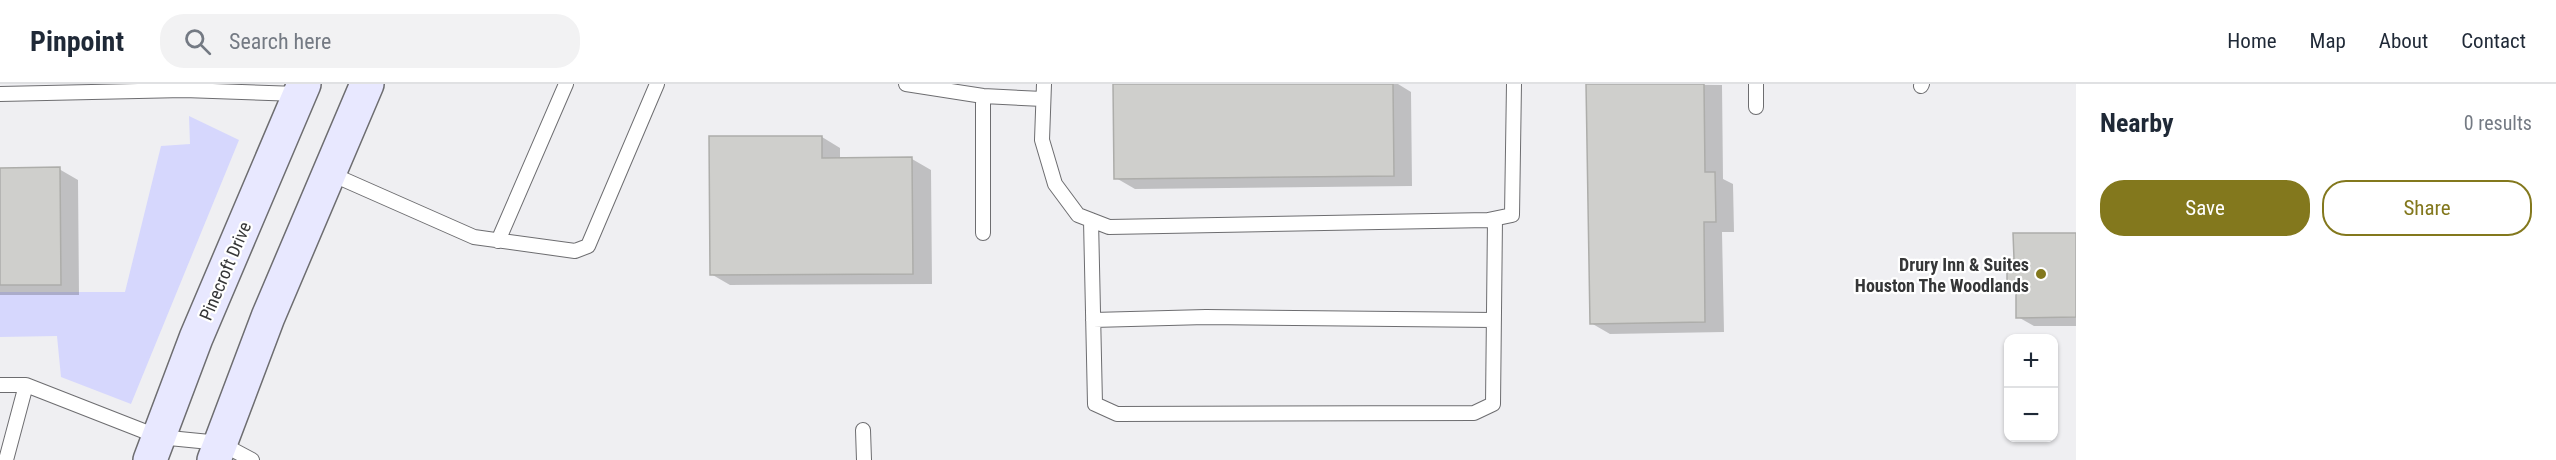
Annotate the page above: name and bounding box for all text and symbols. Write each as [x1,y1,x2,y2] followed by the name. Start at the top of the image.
[160,14,580,68] search box
[30,25,124,58] text: Pinpoint
[181,25,214,58] icon: search
[229,29,331,54] text: Search here
[2227,29,2277,53] text: Home
[2310,29,2346,53] text: Map
[2379,29,2428,53] text: About
[2461,29,2526,53] text: Contact
[2100,108,2174,138] text: Nearby
[2464,111,2532,135] text: 0 results
[2100,180,2310,236] button: Save
[2322,180,2532,236] button: Share
[195,219,255,323] street label: Pinecroft Drive
[1855,254,2029,296] place label: Drury Inn & Suites Houston The Woodlands
[2034,267,2048,281] marker: Drury Inn & Suites Houston The Woodlands
[2004,334,2058,442] map controls
[2004,334,2058,388] button: +
[2004,388,2058,442] button: −

